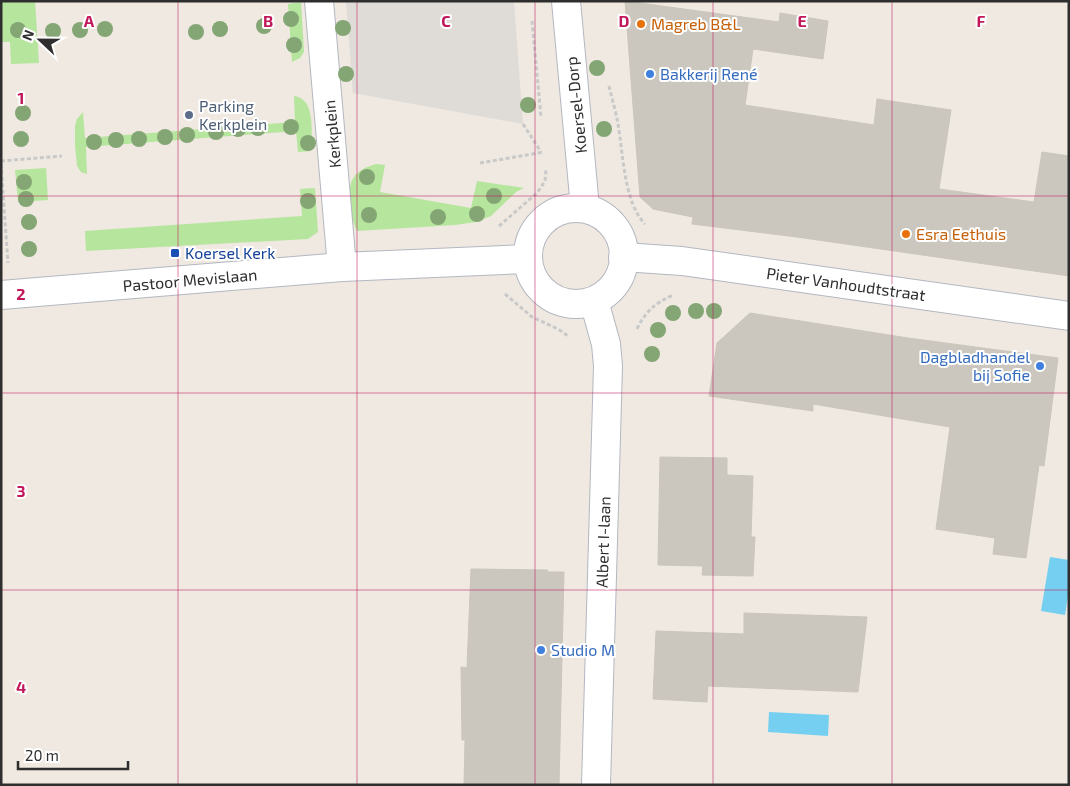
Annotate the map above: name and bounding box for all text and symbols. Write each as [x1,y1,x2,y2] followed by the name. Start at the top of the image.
[84,11,95,30] text: A
[263,11,273,30] text: B
[441,11,451,30] text: C
[619,11,630,30] text: D
[797,11,807,30] text: E
[977,11,986,30] text: F
[651,14,741,33] place label: Magreb B&L
[15,15,65,65] north arrow
[635,18,647,30] marker: Magreb B&L
[18,27,37,43] text: N
[561,56,590,154] street label: Koersel-Dorp
[660,64,758,84] place label: Bakkerij René
[644,68,656,80] marker: Bakkerij René
[18,88,24,107] text: 1
[199,96,267,133] place label: Parking Kerkplein
[319,99,344,169] street label: Kerkplein
[183,109,195,121] marker: Parking Kerkplein
[916,224,1006,243] place label: Esra Eethuis
[900,228,912,240] marker: Esra Eethuis
[185,243,275,262] place label: Koersel Kerk
[169,247,181,259] marker: Koersel Kerk
[765,263,927,304] street label: Pieter Vanhoudtstraat
[122,264,258,295] street label: Pastoor Mevislaan
[16,284,26,303] text: 2
[920,347,1030,385] place label: Dagbladhandel bij Sofie
[1034,360,1046,372] marker: Dagbladhandel bij Sofie
[16,481,26,500] text: 3
[591,496,614,588] street label: Albert I-laan
[551,640,615,659] place label: Studio M
[535,644,547,656] marker: Studio M
[16,677,26,696] text: 4
[18,738,128,770] scale bar
[25,746,59,764] text: 20 m

